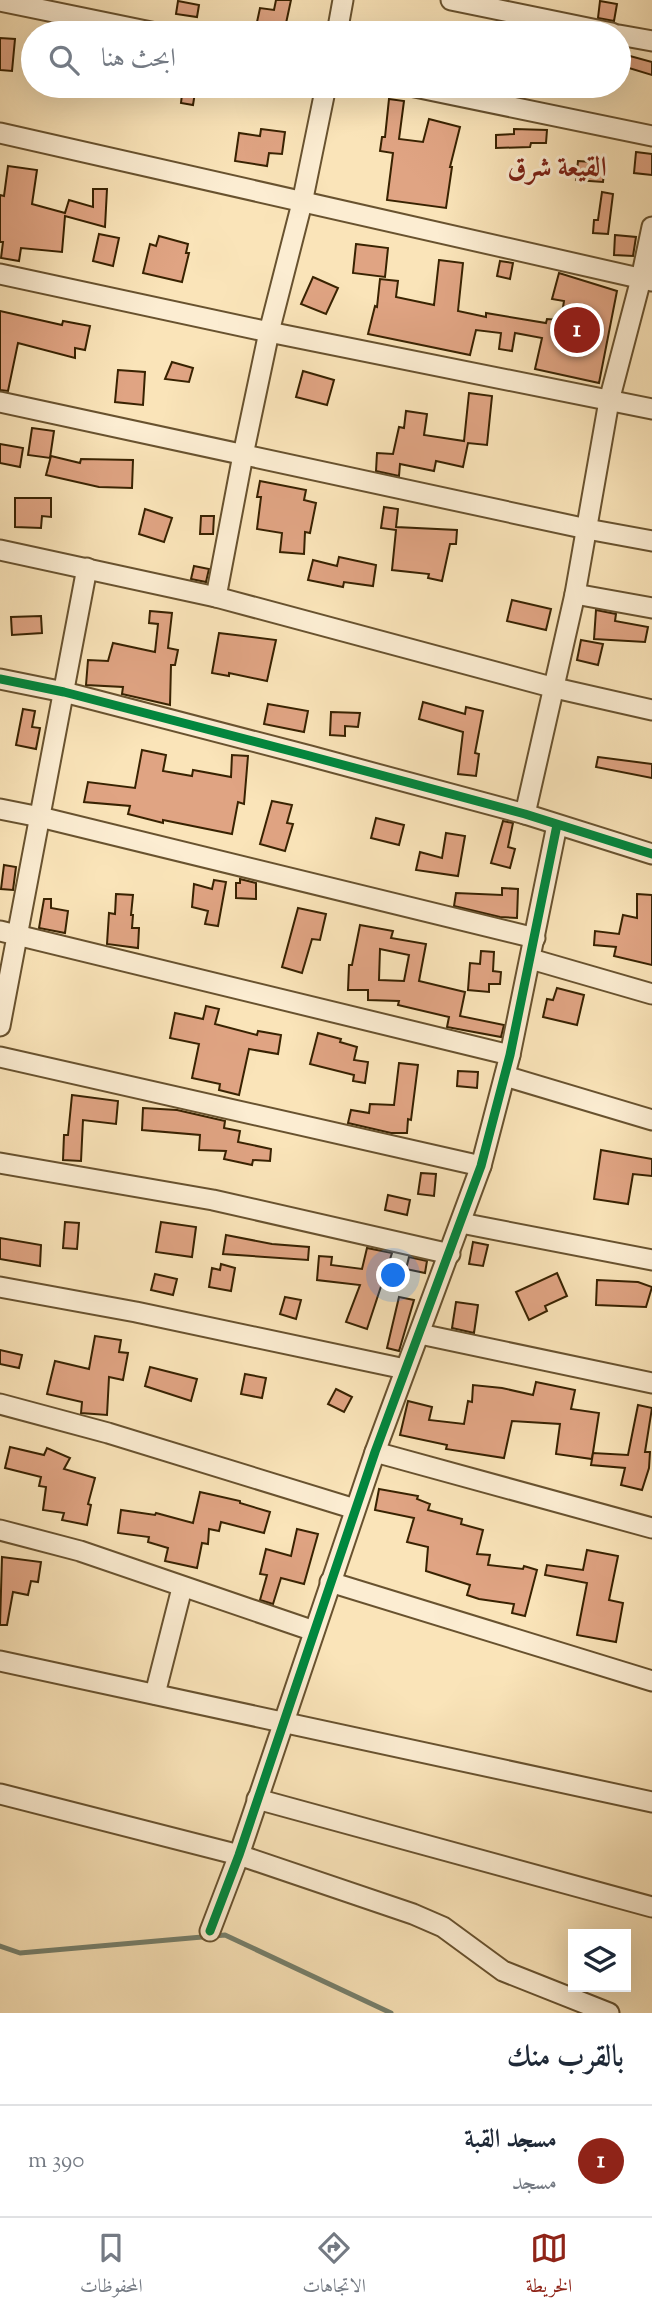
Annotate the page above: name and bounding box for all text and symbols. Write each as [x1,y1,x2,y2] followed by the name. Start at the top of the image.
[21,21,631,98] search box
[45,41,83,79] icon: search
[101,41,176,78] text: ابحث هنا
[507,149,607,189] district label: القيعة شرق
[554,304,600,356] pin: 1
[376,1258,410,1292] your location
[568,1929,631,1992] map controls
[568,1929,631,1992] button: layers
[507,2037,624,2080] text: بالقرب منك
[464,2122,557,2159] text: مسجد القبة
[28,2145,84,2178] text: 390 m
[597,2145,605,2178] text: 1
[512,2167,557,2200] text: مسجد
[80,2229,143,2304] tab: المحفوظات
[303,2229,366,2304] tab: الاتجاهات
[526,2229,572,2304] tab: الخريطة

